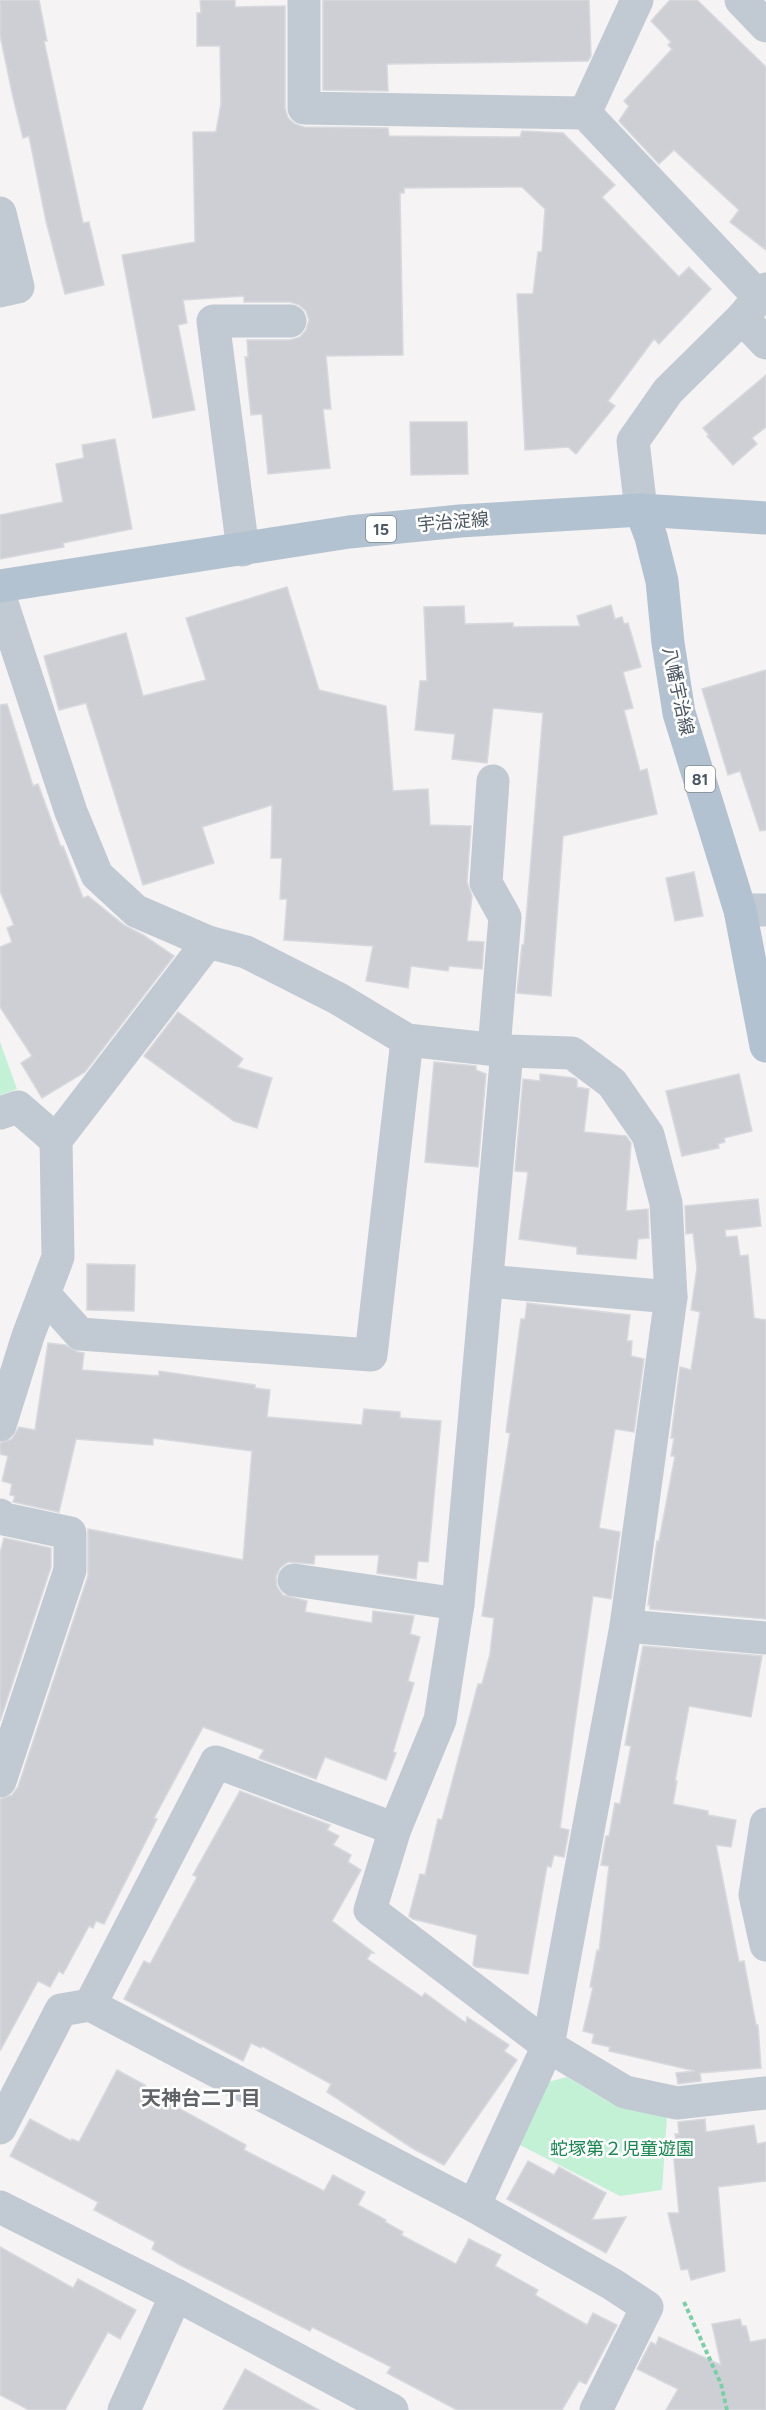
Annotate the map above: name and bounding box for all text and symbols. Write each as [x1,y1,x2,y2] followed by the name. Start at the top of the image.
[416,508,490,536] street label: 宇治淀線
[366,516,396,542] road number: 15
[658,645,698,737] street label: 八幡宇治線
[685,766,715,792] road number: 81
[141,2086,261,2110] district label: 天神台二丁目
[550,2138,694,2160] park label: 蛇塚第２児童遊園

